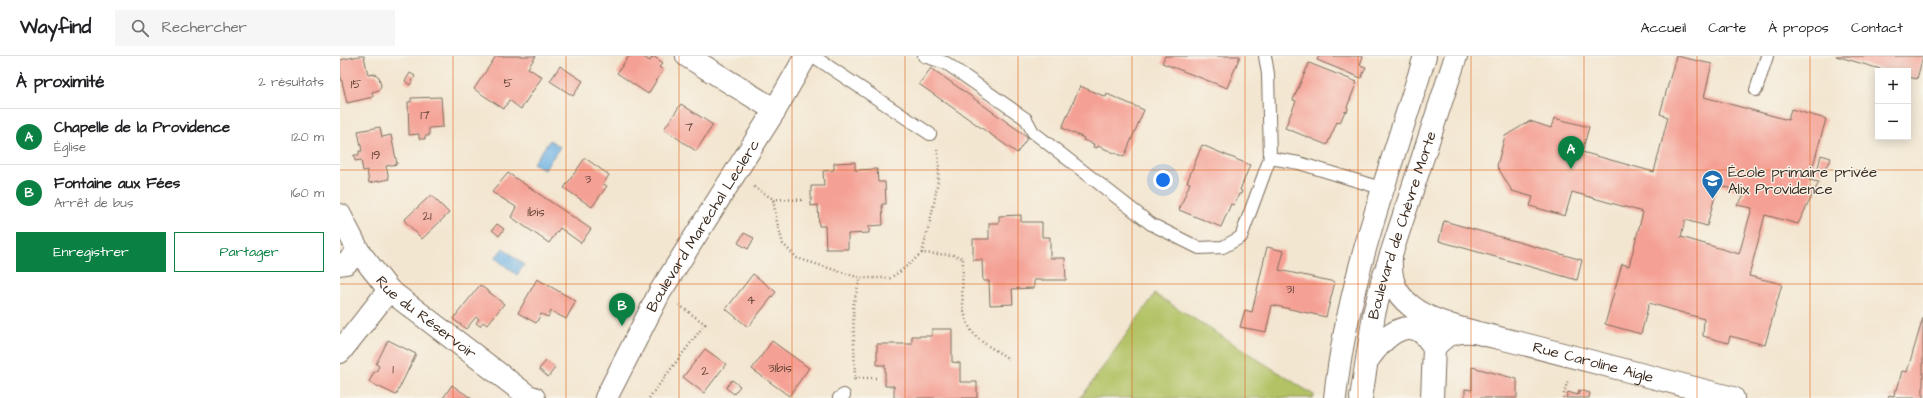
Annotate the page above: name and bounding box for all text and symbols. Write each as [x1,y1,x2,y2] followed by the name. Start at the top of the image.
[115,10,395,46] search box
[20,14,91,41] text: Wayfind
[129,17,151,39] icon: search
[161,17,247,38] text: Rechercher
[1641,18,1686,38] text: Accueil
[1708,18,1746,38] text: Carte
[1768,18,1829,38] text: À propos
[1851,18,1903,38] text: Contact
[1875,68,1911,140] map controls
[1875,68,1911,104] button: +
[16,70,105,94] text: À proximité
[258,73,324,91] text: 2 résultats
[503,74,513,92] house number: 5
[351,75,361,93] house number: 15
[1875,104,1911,140] button: −
[420,106,430,124] house number: 17
[54,117,230,138] text: Chapelle de la Providence
[685,118,693,136] house number: 7
[25,128,33,146] text: A
[291,128,324,146] text: 120 m
[1363,128,1441,322] street label: Boulevard de Chèvre Morte
[641,134,765,316] street label: Boulevard Maréchal Leclerc
[1558,136,1584,169] pin: A
[54,138,86,156] text: Église
[371,146,381,164] house number: 19
[1728,162,1877,200] place label: École primaire privée Alix Providence
[1699,168,1725,201] school or university icon: École primaire privée Alix Providence
[585,170,592,188] house number: 3
[1153,170,1173,190] your location
[54,173,180,194] text: Fontaine aux Fées
[24,184,34,202] text: B
[291,184,324,202] text: 160 m
[54,194,134,212] text: Arrêt de bus
[527,203,545,221] house number: 1bis
[422,207,432,225] house number: 21
[16,232,166,272] button: Enregistrer
[174,232,324,272] button: Partager
[371,271,481,364] street label: Rue du Réservoir
[1286,280,1294,298] house number: 31
[747,291,756,309] house number: 4
[609,293,635,326] pin: B
[1531,336,1656,388] street label: Rue Caroline Aigle
[768,359,793,377] house number: 31bis
[392,360,394,378] house number: 1
[701,362,709,380] house number: 2

